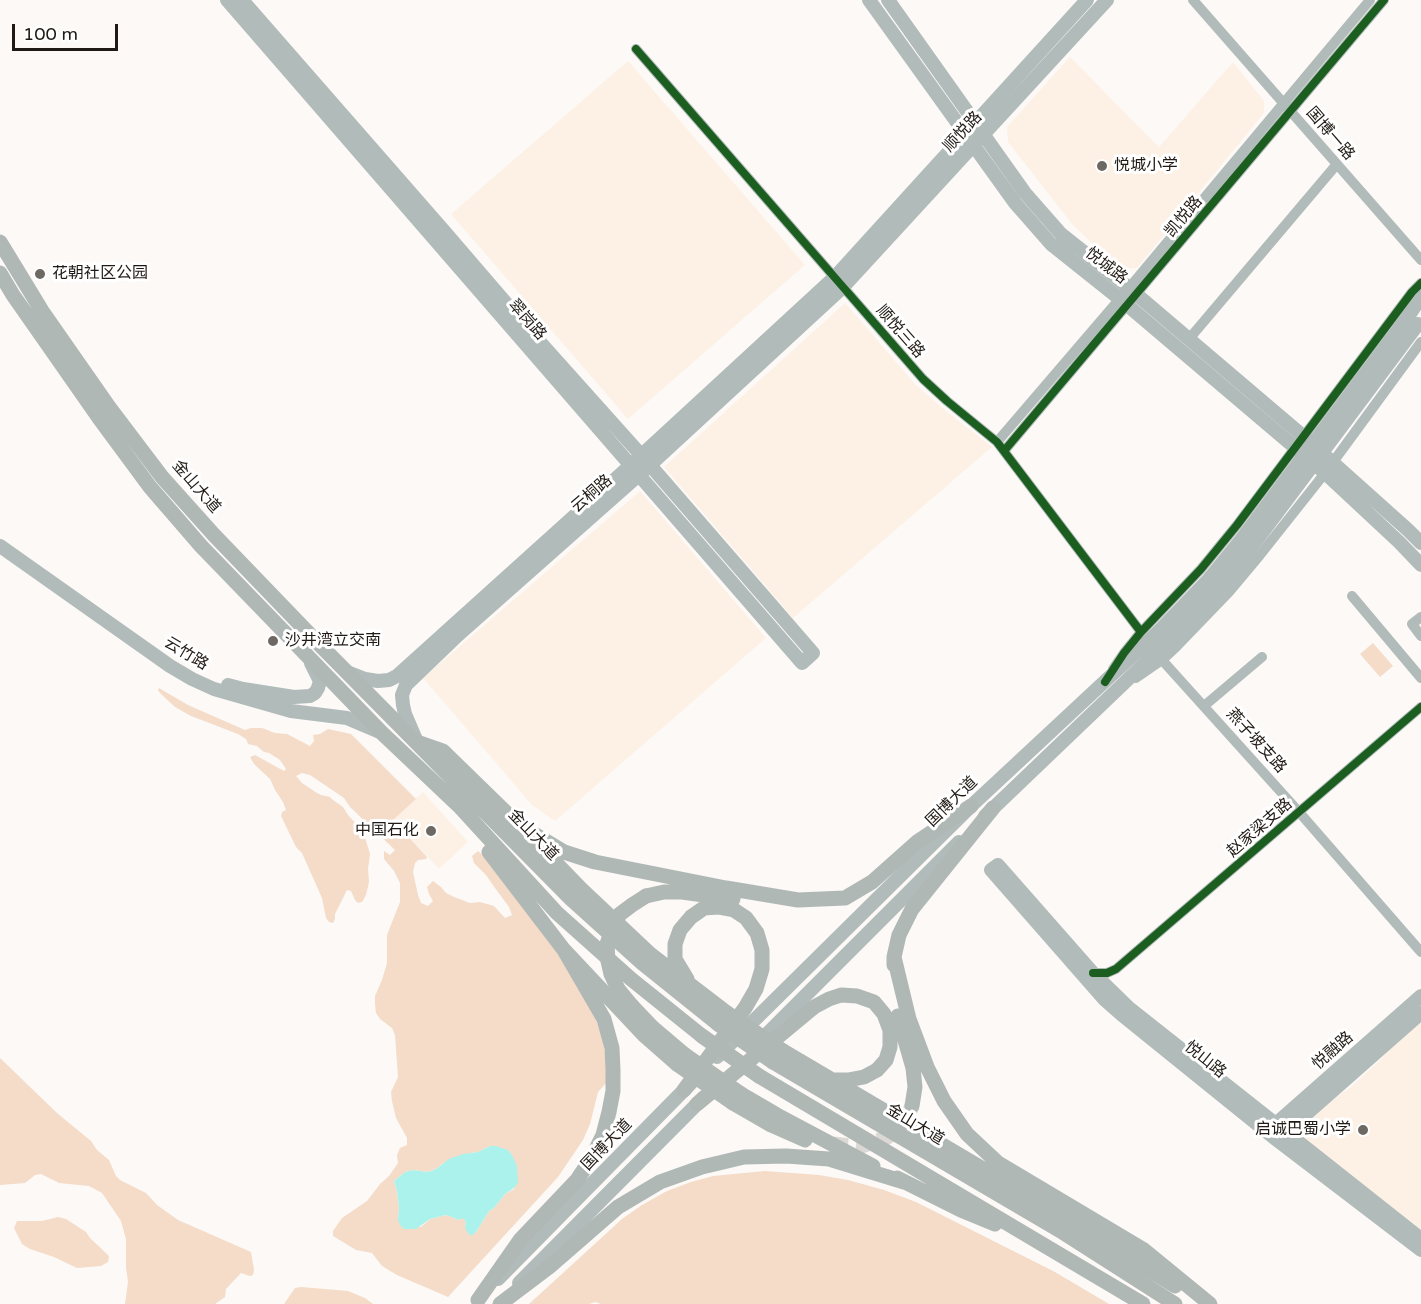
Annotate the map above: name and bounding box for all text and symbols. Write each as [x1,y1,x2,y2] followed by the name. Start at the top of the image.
[15,12,122,50] scale bar
[23,23,78,45] text: 100 m
[1302,104,1358,164] street label: 国博一路
[940,108,986,156] street label: 顺悦路
[1114,156,1178,176] place label: 悦城小学
[1095,159,1109,173] marker: 悦城小学
[1161,192,1207,242] street label: 凯悦路
[1081,244,1131,288] street label: 悦城路
[52,264,148,284] place label: 花朝社区公园
[33,267,47,281] marker: 花朝社区公园
[504,296,550,344] street label: 翠岗路
[872,302,928,362] street label: 顺悦三路
[168,457,224,517] street label: 金山大道
[568,471,616,517] street label: 云桐路
[285,631,381,651] place label: 沙井湾立交南
[160,633,212,675] street label: 云竹路
[266,634,280,648] marker: 沙井湾立交南
[1222,705,1290,777] street label: 燕子坡支路
[922,773,982,831] street label: 国博大道
[1224,795,1296,861] street label: 赵家梁支路
[504,805,562,865] street label: 金山大道
[355,821,419,841] place label: 中国石化
[424,824,438,838] marker: 中国石化
[1309,1028,1357,1074] street label: 悦融路
[1180,1037,1230,1083] street label: 悦山路
[883,1100,947,1150] street label: 金山大道
[578,1115,636,1175] street label: 国博大道
[1255,1120,1351,1140] place label: 启诚巴蜀小学
[1356,1123,1370,1137] marker: 启诚巴蜀小学

